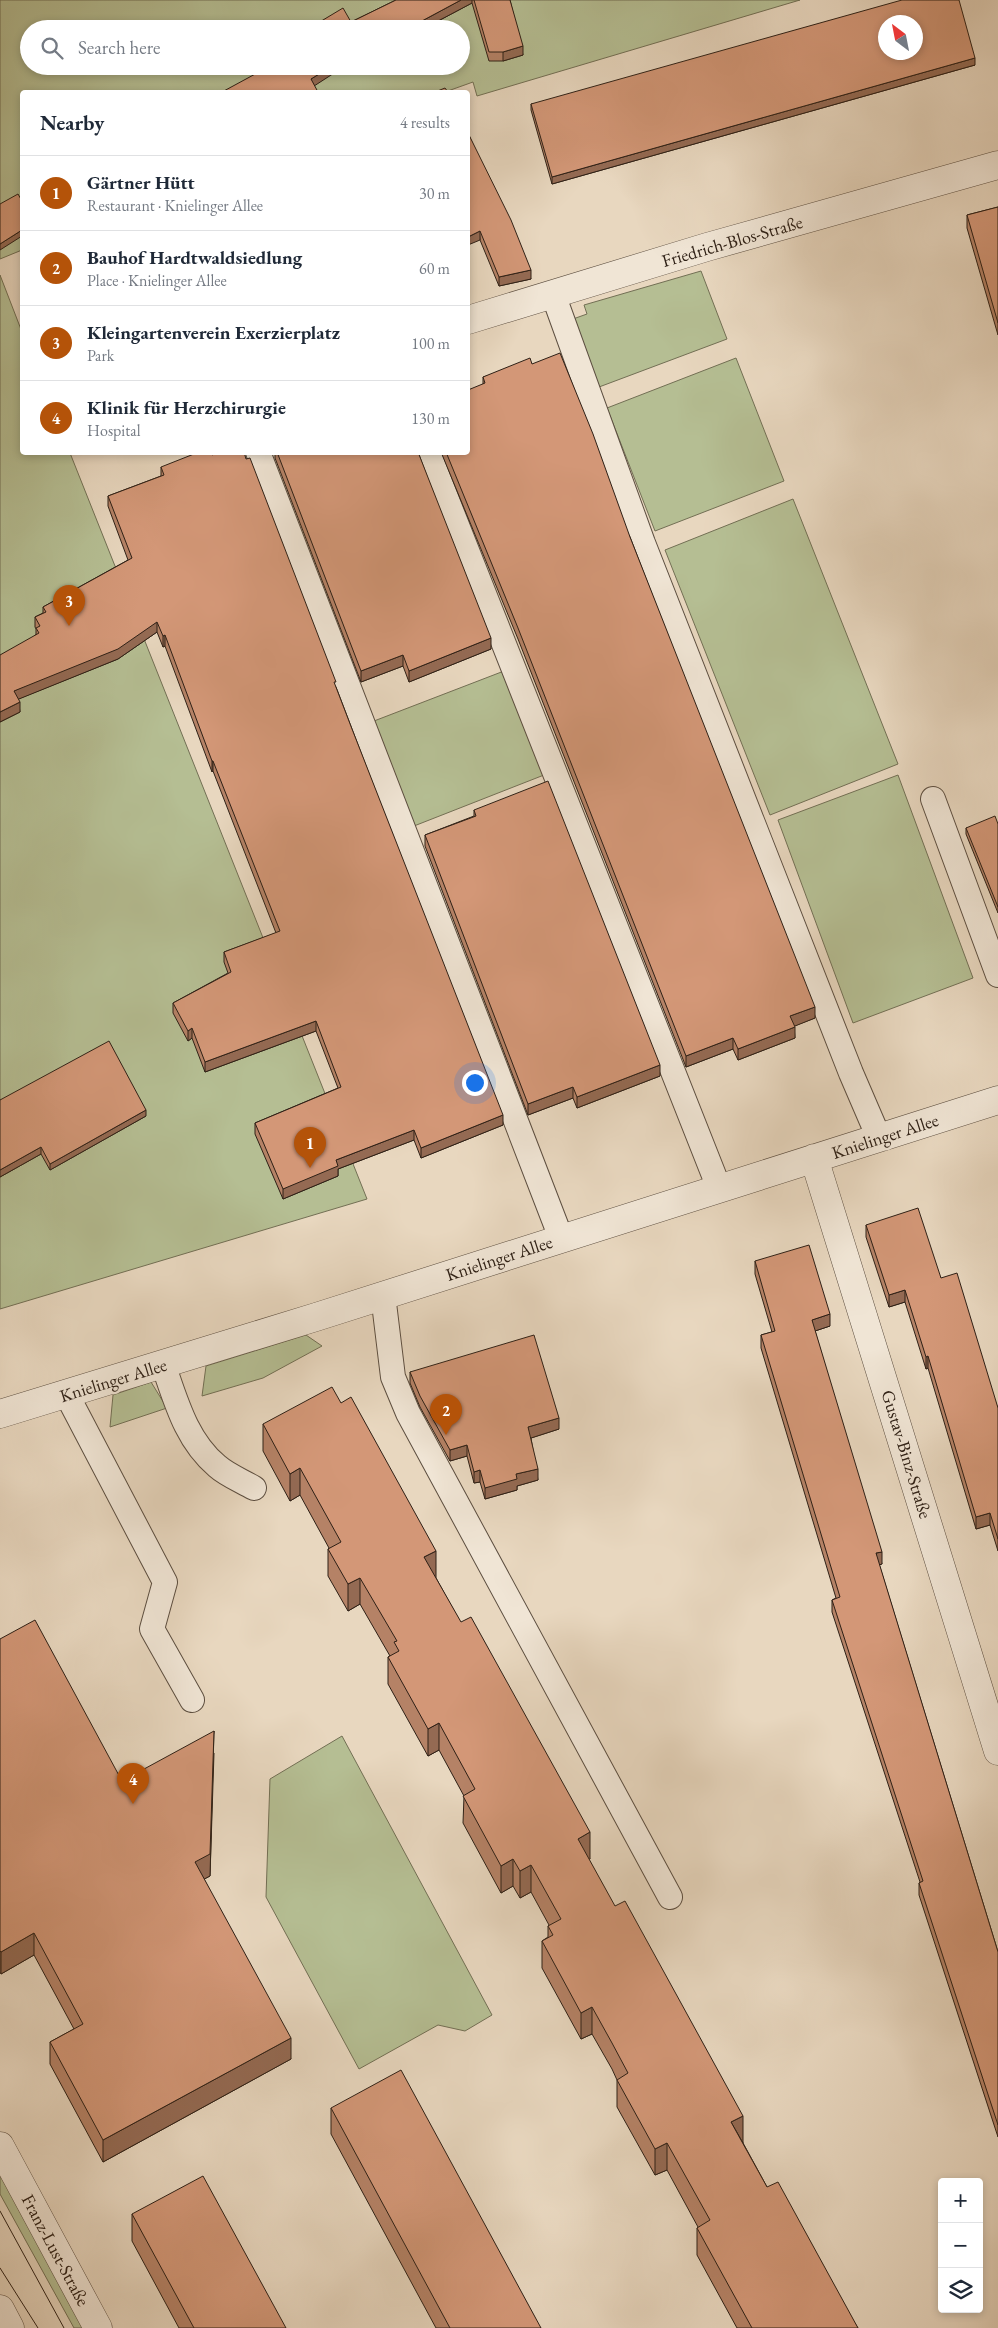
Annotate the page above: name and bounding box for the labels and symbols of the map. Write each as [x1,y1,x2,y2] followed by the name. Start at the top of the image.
[878,15,923,60] north arrow
[659,210,805,272] street label: Friedrich-Blos-Straße
[53,585,85,626] pin: 3
[462,1070,488,1096] your location
[829,1108,941,1164] street label: Knielinger Allee
[294,1127,326,1168] pin: 1
[443,1230,555,1286] street label: Knielinger Allee
[57,1353,169,1407] street label: Knielinger Allee
[877,1387,937,1521] street label: Gustav-Binz-Straße
[430,1394,462,1435] pin: 2
[117,1763,149,1804] pin: 4
[17,2190,95,2310] street label: Franz-Lust-Straße

